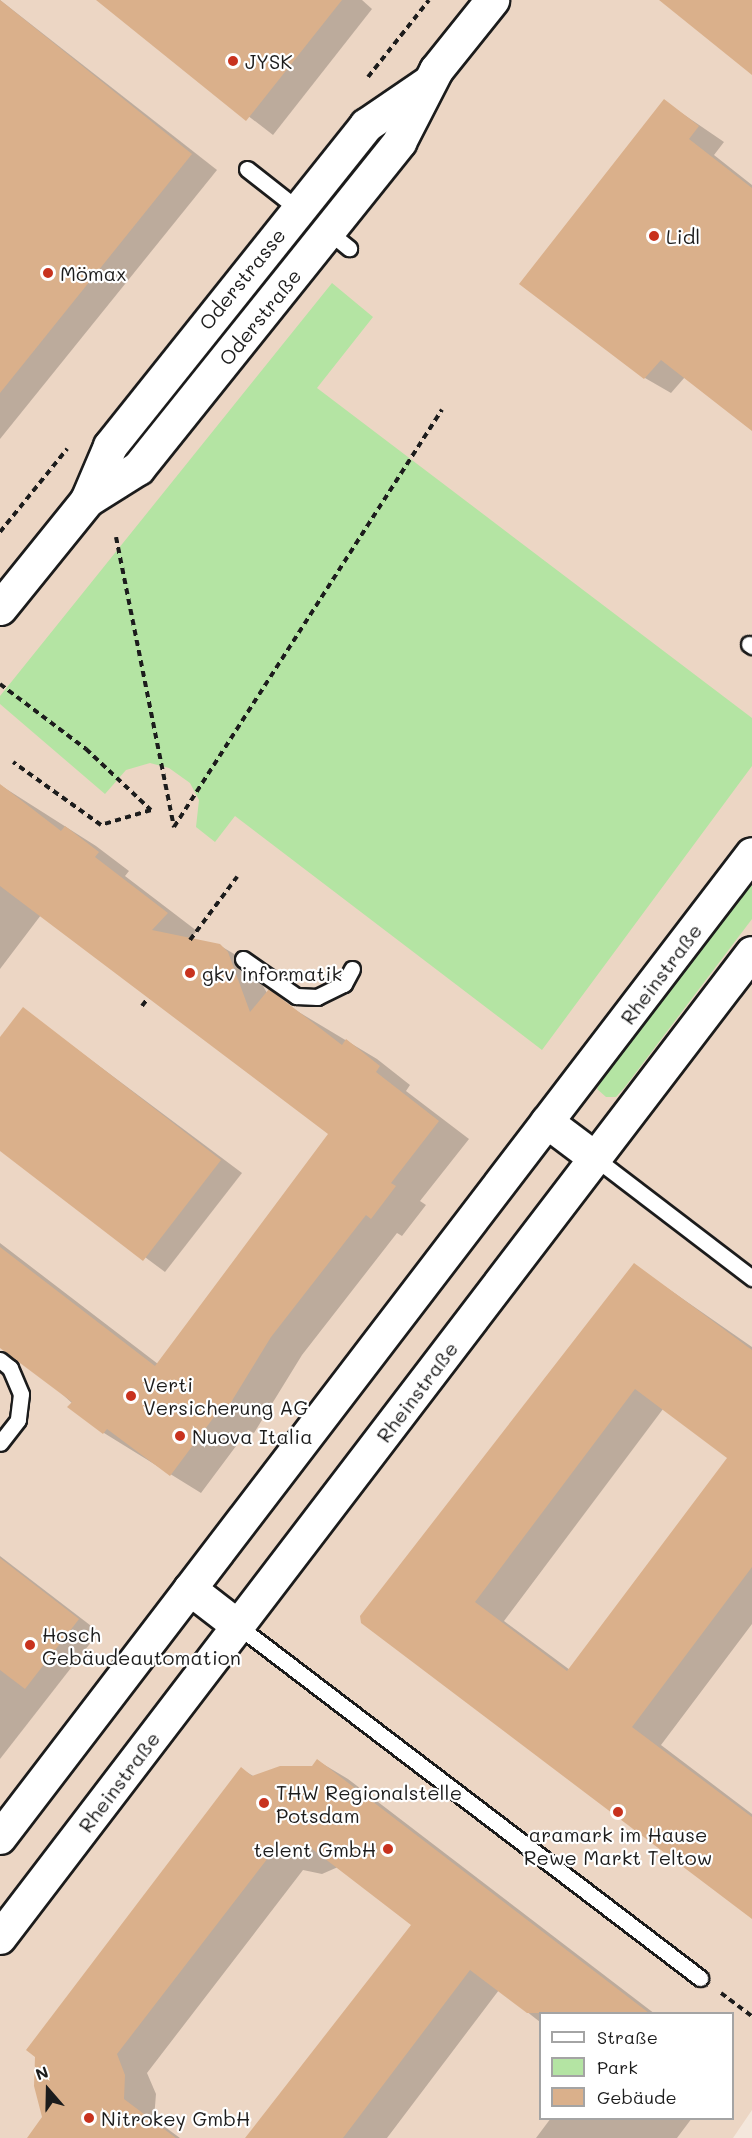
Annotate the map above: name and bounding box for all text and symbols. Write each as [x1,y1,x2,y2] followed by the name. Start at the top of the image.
[245,49,292,73] place label: JYSK
[226,54,240,68] marker: JYSK
[194,223,290,335] street label: Oderstrasse
[666,224,700,248] place label: Lidl
[647,229,661,243] marker: Lidl
[60,261,126,285] place label: Mömax
[214,264,306,370] street label: Oderstraße
[41,266,55,280] marker: Mömax
[615,919,707,1029] street label: Rheinstraße
[202,961,342,985] place label: gkv informatik
[183,966,197,980] marker: gkv informatik
[371,1337,463,1447] street label: Rheinstraße
[143,1372,308,1419] place label: Verti Versicherung AG
[124,1389,138,1403] marker: Verti Versicherung AG
[192,1424,313,1448] place label: Nuova Italia
[173,1429,187,1443] marker: Nuova Italia
[42,1622,241,1669] place label: Hosch Gebäudeautomation
[23,1638,37,1652] marker: Hosch Gebäudeautomation
[73,1727,165,1837] street label: Rheinstraße
[276,1780,462,1827] place label: THW Regionalstelle Potsdam
[257,1796,271,1810] marker: THW Regionalstelle Potsdam
[611,1805,625,1819] marker: aramark im Hause Rewe Markt Teltow
[524,1822,712,1869] place label: aramark im Hause Rewe Markt Teltow
[253,1837,376,1861] place label: telent GmbH
[381,1842,395,1856] marker: telent GmbH
[539,2012,734,2120] legend
[597,2025,658,2049] text: Straße
[597,2055,638,2079] text: Park
[18,2060,78,2120] north arrow
[32,2061,51,2085] text: N
[597,2085,677,2109] text: Gebäude
[101,2106,250,2130] place label: Nitrokey GmbH
[82,2111,96,2125] marker: Nitrokey GmbH

